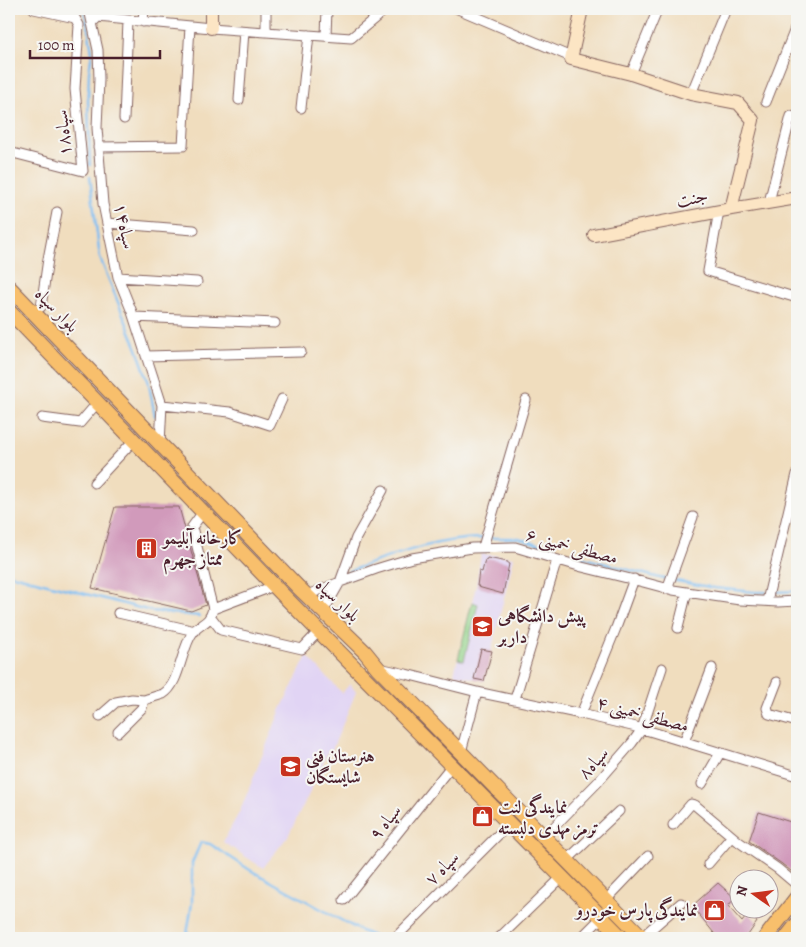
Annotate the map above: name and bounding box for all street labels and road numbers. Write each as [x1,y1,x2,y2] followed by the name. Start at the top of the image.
[49,109,77,157] street label: سپاه۱۸
[674,183,710,213] street label: جنت
[108,201,142,251] street label: سپاه۱۴
[30,282,84,338] street label: بلوار سپاه
[523,522,621,571] street label: مصطفی خمینی ۶
[310,573,366,627] street label: بلوار سپاه
[594,690,692,739] street label: مصطفی خمینی ۴
[572,742,614,784] street label: سپاه۸
[363,799,407,845] street label: سپاه ۹
[420,846,464,890] street label: سپاه ۷

